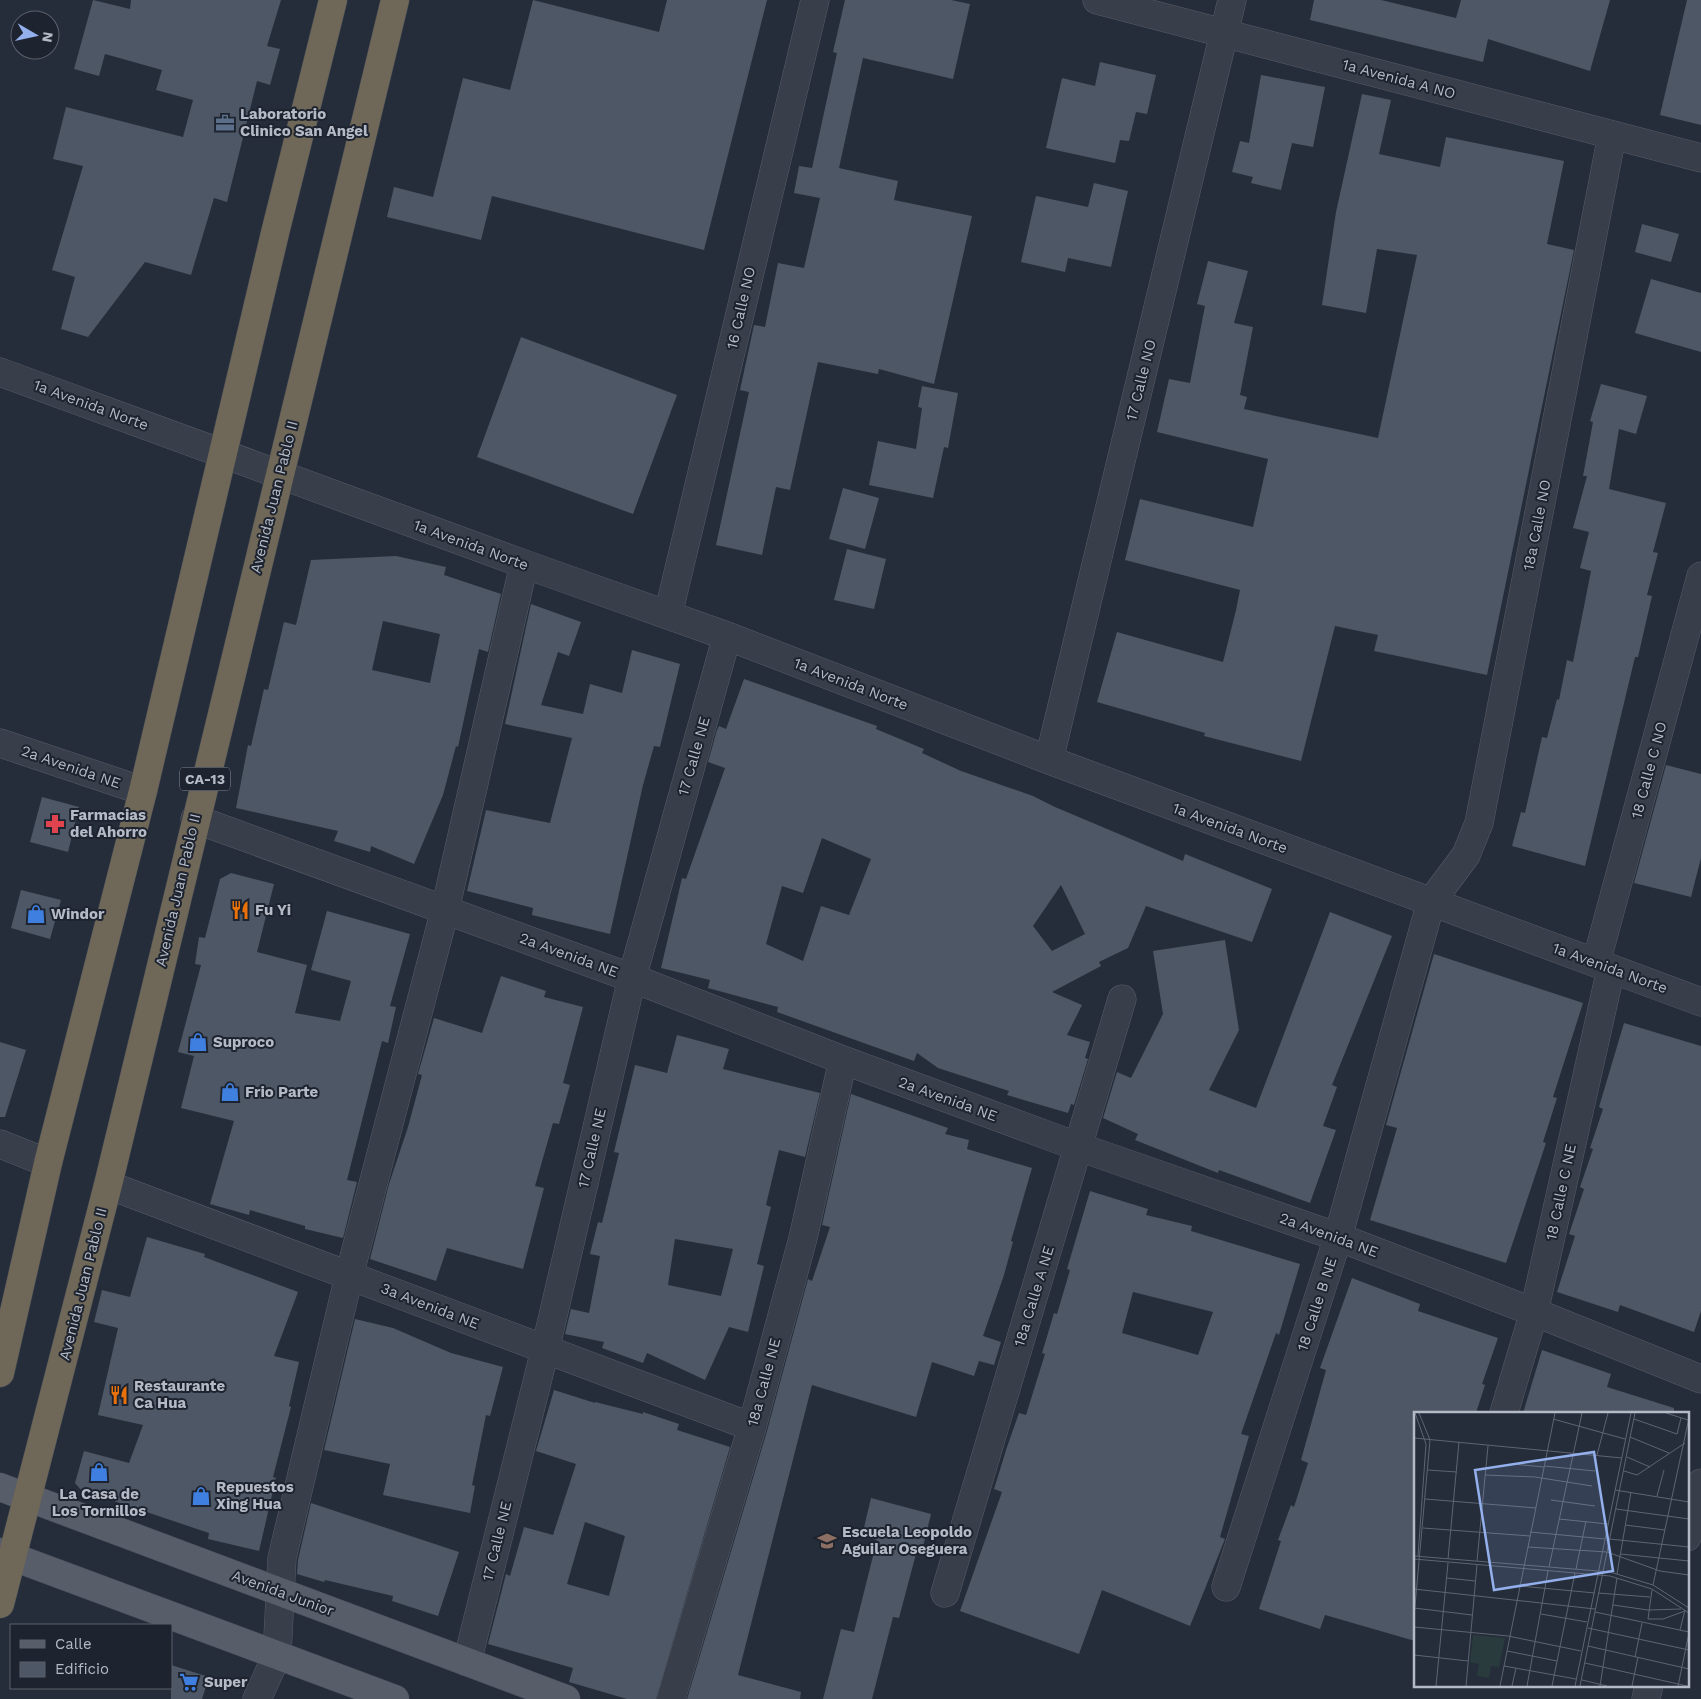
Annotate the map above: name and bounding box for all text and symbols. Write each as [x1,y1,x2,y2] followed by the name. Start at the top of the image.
[10,10,60,60] north arrow
[39,31,57,43] text: N
[1340,55,1458,103] street label: 1a Avenida A NO
[240,105,368,140] place label: Laboratorio Clinico San Angel
[214,112,236,134] office icon: Laboratorio Clinico San Angel
[723,265,759,351] street label: 16 Calle NO
[1122,338,1160,422] street label: 17 Calle NO
[31,376,151,434] street label: 1a Avenida Norte
[246,419,302,575] street label: Avenida Juan Pablo II
[1519,478,1555,572] street label: 18a Calle NO
[411,516,531,574] street label: 1a Avenida Norte
[791,654,911,714] street label: 1a Avenida Norte
[674,714,714,798] street label: 17 Calle NE
[1627,720,1671,820] street label: 18 Calle C NO
[19,742,123,792] street label: 2a Avenida NE
[180,768,230,791] road number: CA-13
[1170,799,1290,857] street label: 1a Avenida Norte
[70,806,147,841] place label: Farmacias del Ahorro
[152,812,204,968] street label: Avenida Juan Pablo II
[44,813,66,835] pharmacy icon: Farmacias del Ahorro
[229,899,251,921] restaurant icon: Fu Yi
[255,901,291,919] place label: Fu Yi
[25,903,47,925] shop icon: Windor
[51,905,105,923] place label: Windor
[517,929,621,981] street label: 2a Avenida NE
[1550,939,1670,997] street label: 1a Avenida Norte
[187,1031,209,1053] shop icon: Suproco
[213,1033,274,1051] place label: Suproco
[896,1073,1000,1125] street label: 2a Avenida NE
[219,1081,241,1103] shop icon: Frio Parte
[245,1083,319,1101] place label: Frio Parte
[574,1106,610,1190] street label: 17 Calle NE
[1542,1142,1580,1242] street label: 18 Calle C NE
[55,1206,111,1362] street label: Avenida Juan Pablo II
[1277,1209,1381,1261] street label: 2a Avenida NE
[1010,1243,1058,1349] street label: 18a Calle A NE
[1293,1255,1341,1353] street label: 18 Calle B NE
[378,1279,482,1333] street label: 3a Avenida NE
[744,1336,784,1428] street label: 18a Calle NE
[134,1377,225,1412] place label: Restaurante Ca Hua
[108,1384,130,1406] restaurant icon: Restaurante Ca Hua
[1414,1412,1688,1686] inset map
[88,1461,110,1483] shop icon: La Casa de Los Tornillos
[216,1478,294,1513] place label: Repuestos Xing Hua
[52,1485,146,1520] place label: La Casa de Los Tornillos
[190,1485,212,1507] shop icon: Repuestos Xing Hua
[478,1499,516,1583] street label: 17 Calle NE
[842,1523,972,1558] place label: Escuela Leopoldo Aguilar Oseguera
[816,1530,838,1552] school or university icon: Escuela Leopoldo Aguilar Oseguera
[229,1566,337,1620] street label: Avenida Junior
[10,1624,172,1689] legend
[55,1635,92,1653] text: Calle
[55,1660,109,1678] text: Edificio
[178,1671,200,1693] supermarket icon: Super
[204,1673,248,1691] place label: Super

